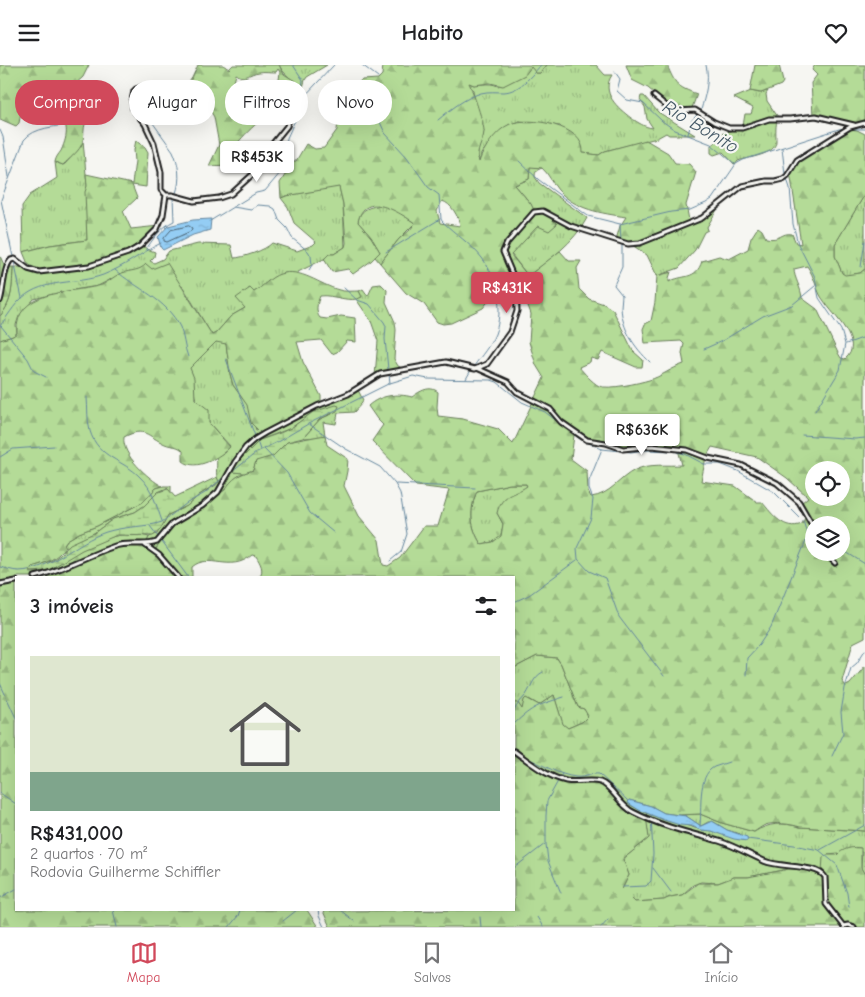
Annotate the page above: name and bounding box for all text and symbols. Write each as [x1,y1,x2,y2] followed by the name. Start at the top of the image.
[15,19,43,47] icon: menu
[822,19,850,47] icon: heart
[402,20,463,46] text: Habito
[15,80,119,125] chip: Comprar
[129,80,215,125] chip: Alugar
[225,80,308,125] chip: Filtros
[318,80,392,125] chip: Novo
[659,96,742,158] water label: Rio Bonito
[216,141,298,183] pin: R$453K
[231,148,283,166] text: R$453K
[466,271,548,314] pin: R$431K
[482,279,532,297] text: R$431K
[601,413,683,456] pin: R$636K
[616,421,668,439] text: R$636K
[805,461,850,561] map controls
[805,461,850,506] button: locate
[805,516,850,561] button: layers
[472,592,500,620] icon: filters
[30,594,113,618] text: 3 imóveis
[220,689,310,779] icon: home
[30,821,123,845] text: R$431,000
[30,845,147,863] text: 2 quartos · 70 m²
[30,863,220,881] text: Rodovia Guilherme Schiffler
[127,939,160,986] tab: Mapa
[414,939,451,986] tab: Salvos
[704,939,738,986] tab: Início

